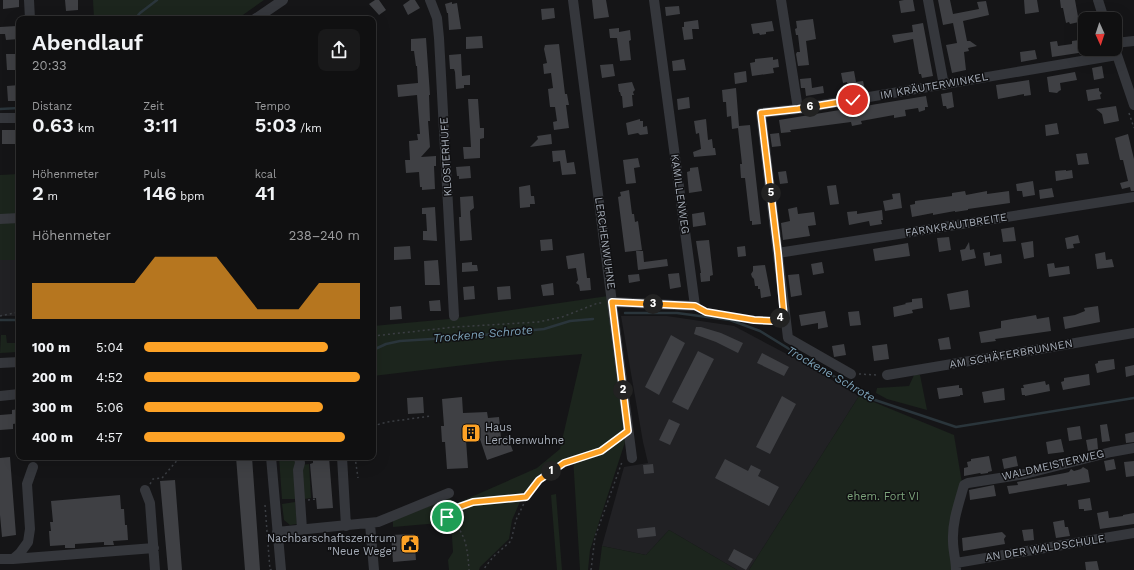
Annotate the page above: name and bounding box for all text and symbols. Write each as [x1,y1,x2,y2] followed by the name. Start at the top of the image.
[1078,12,1122,56] north arrow
[1078,12,1122,56] map controls
[318,29,360,71] button: share
[32,30,143,55] text: Abendlauf
[32,58,67,73] text: 20:33
[879,69,989,102] street label: IM KRÄUTERWINKEL
[836,83,870,117] pin
[842,89,864,111] icon: check
[800,97,820,117] pin: 6
[32,100,72,113] text: Distanz
[143,100,164,113] text: Zeit
[255,100,290,113] text: Tempo
[807,100,813,113] text: 6
[32,113,74,137] text: 0.63
[143,113,178,137] text: 3:11
[255,113,297,137] text: 5:03
[437,117,455,197] street label: KLOSTERHUFE
[74,122,94,135] text: km
[297,122,322,135] text: /km
[668,153,692,235] street label: KAMILLENWEG
[32,168,99,181] text: Höhenmeter
[143,168,166,181] text: Puls
[255,168,276,181] text: kcal
[32,181,44,205] text: 2
[143,181,177,205] text: 146
[255,181,275,205] text: 41
[761,183,781,203] pin: 5
[768,186,774,199] text: 5
[44,190,58,203] text: m
[177,190,205,203] text: bpm
[592,196,618,290] street label: LERCHENWUHNE
[904,211,1008,239] street label: FARNKRAUTBREITE
[32,228,111,243] text: Höhenmeter
[289,228,360,243] text: 238–240 m
[643,294,663,314] pin: 3
[650,297,656,310] text: 3
[770,308,790,328] pin: 4
[776,311,784,324] text: 4
[433,323,533,345] water label: Trockene Schrote
[948,336,1074,371] street label: AM SCHÄFERBRUNNEN
[32,340,70,355] text: 100 m
[96,340,123,355] text: 5:04
[784,343,878,405] water label: Trockene Schrote
[32,370,72,385] text: 200 m
[96,370,123,385] text: 4:52
[613,380,633,400] pin: 2
[620,383,626,396] text: 2
[32,400,72,415] text: 300 m
[96,400,123,415] text: 5:06
[485,421,564,447] place label: Haus Lerchenwuhne
[460,422,482,444] building icon: Haus Lerchenwuhne
[32,430,73,445] text: 400 m
[96,430,123,445] text: 4:57
[1001,447,1105,483] street label: WALDMEISTERWEG
[541,461,561,481] pin: 1
[549,464,553,477] text: 1
[847,490,919,503] park label: ehem. Fort VI
[430,500,464,534] pin
[436,506,458,528] icon: arrive
[267,532,396,558] place label: Nachbarschaftszentrum "Neue Wege"
[984,532,1106,564] street label: AN DER WALDSCHULE
[399,533,421,555] public building icon: Nachbarschaftszentrum "Neue Wege"

